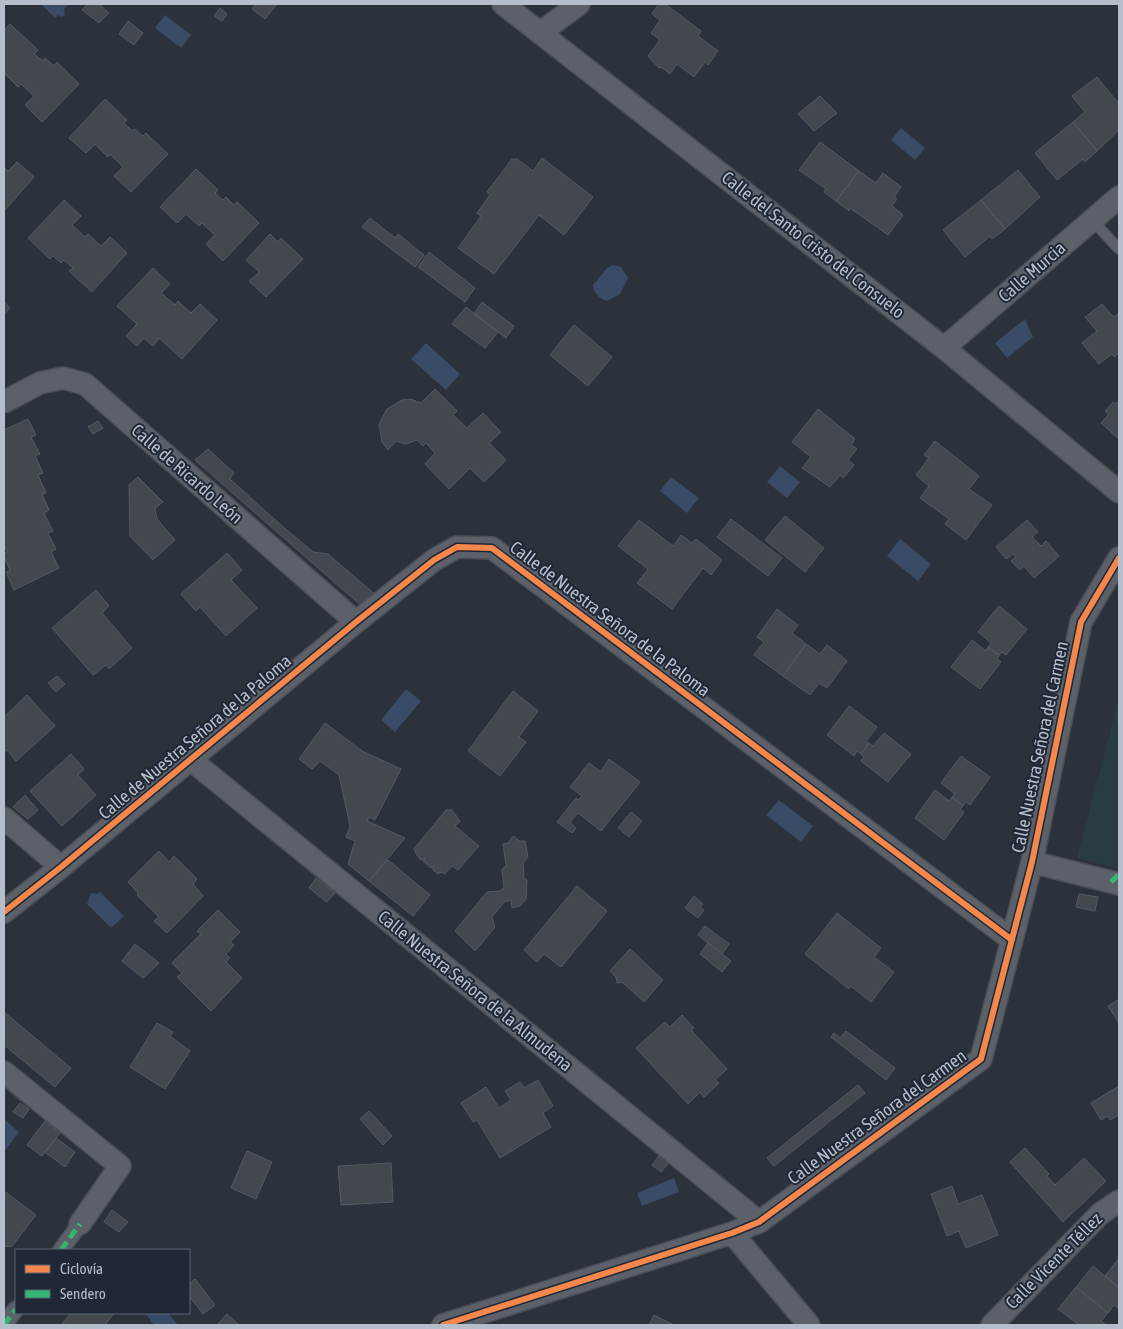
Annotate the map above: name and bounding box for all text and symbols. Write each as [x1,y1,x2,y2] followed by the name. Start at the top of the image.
[718,167,909,323] street label: Calle del Santo Cristo del Consuelo
[994,237,1069,306] street label: Calle Murcia
[127,420,247,528] street label: Calle de Ricardo León
[506,536,715,701] street label: Calle de Nuestra Señora de la Paloma
[1007,639,1072,855] street label: Calle Nuestra Señora del Carmen
[94,650,295,823] street label: Calle de Nuestra Señora de la Paloma
[374,906,577,1075] street label: Calle Nuestra Señora de la Almudena
[783,1045,970,1188] street label: Calle Nuestra Señora del Carmen
[1001,1208,1107,1313] street label: Calle Vicente Téllez
[15,1249,190,1314] legend
[60,1260,103,1277] text: Ciclovía
[60,1285,106,1302] text: Sendero

